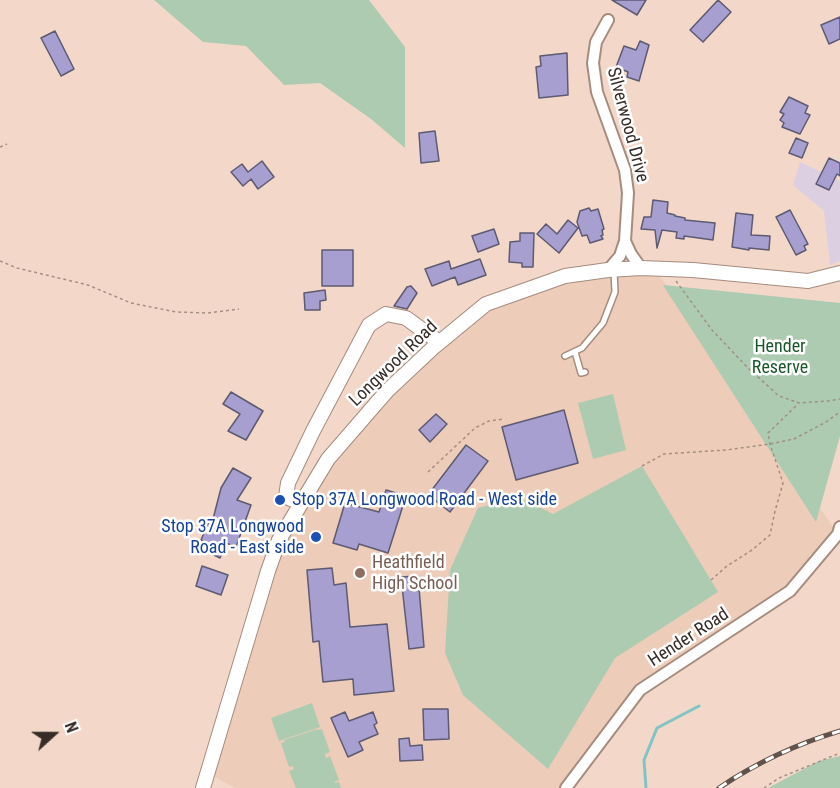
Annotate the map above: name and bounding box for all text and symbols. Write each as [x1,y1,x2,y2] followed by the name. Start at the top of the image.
[601,65,653,185] street label: Silverwood Drive
[345,317,443,411] street label: Longwood Road
[752,336,808,378] park label: Hender Reserve
[292,489,557,511] place label: Stop 37A Longwood Road - West side
[273,493,287,507] marker: Stop 37A Longwood Road - West side
[161,516,304,558] place label: Stop 37A Longwood Road - East side
[309,530,323,544] marker: Stop 37A Longwood Road - East side
[372,552,458,594] place label: Heathfield High School
[353,566,367,580] marker: Heathfield High School
[645,604,733,672] street label: Hender Road
[24,704,84,764] north arrow
[61,719,82,735] text: N

